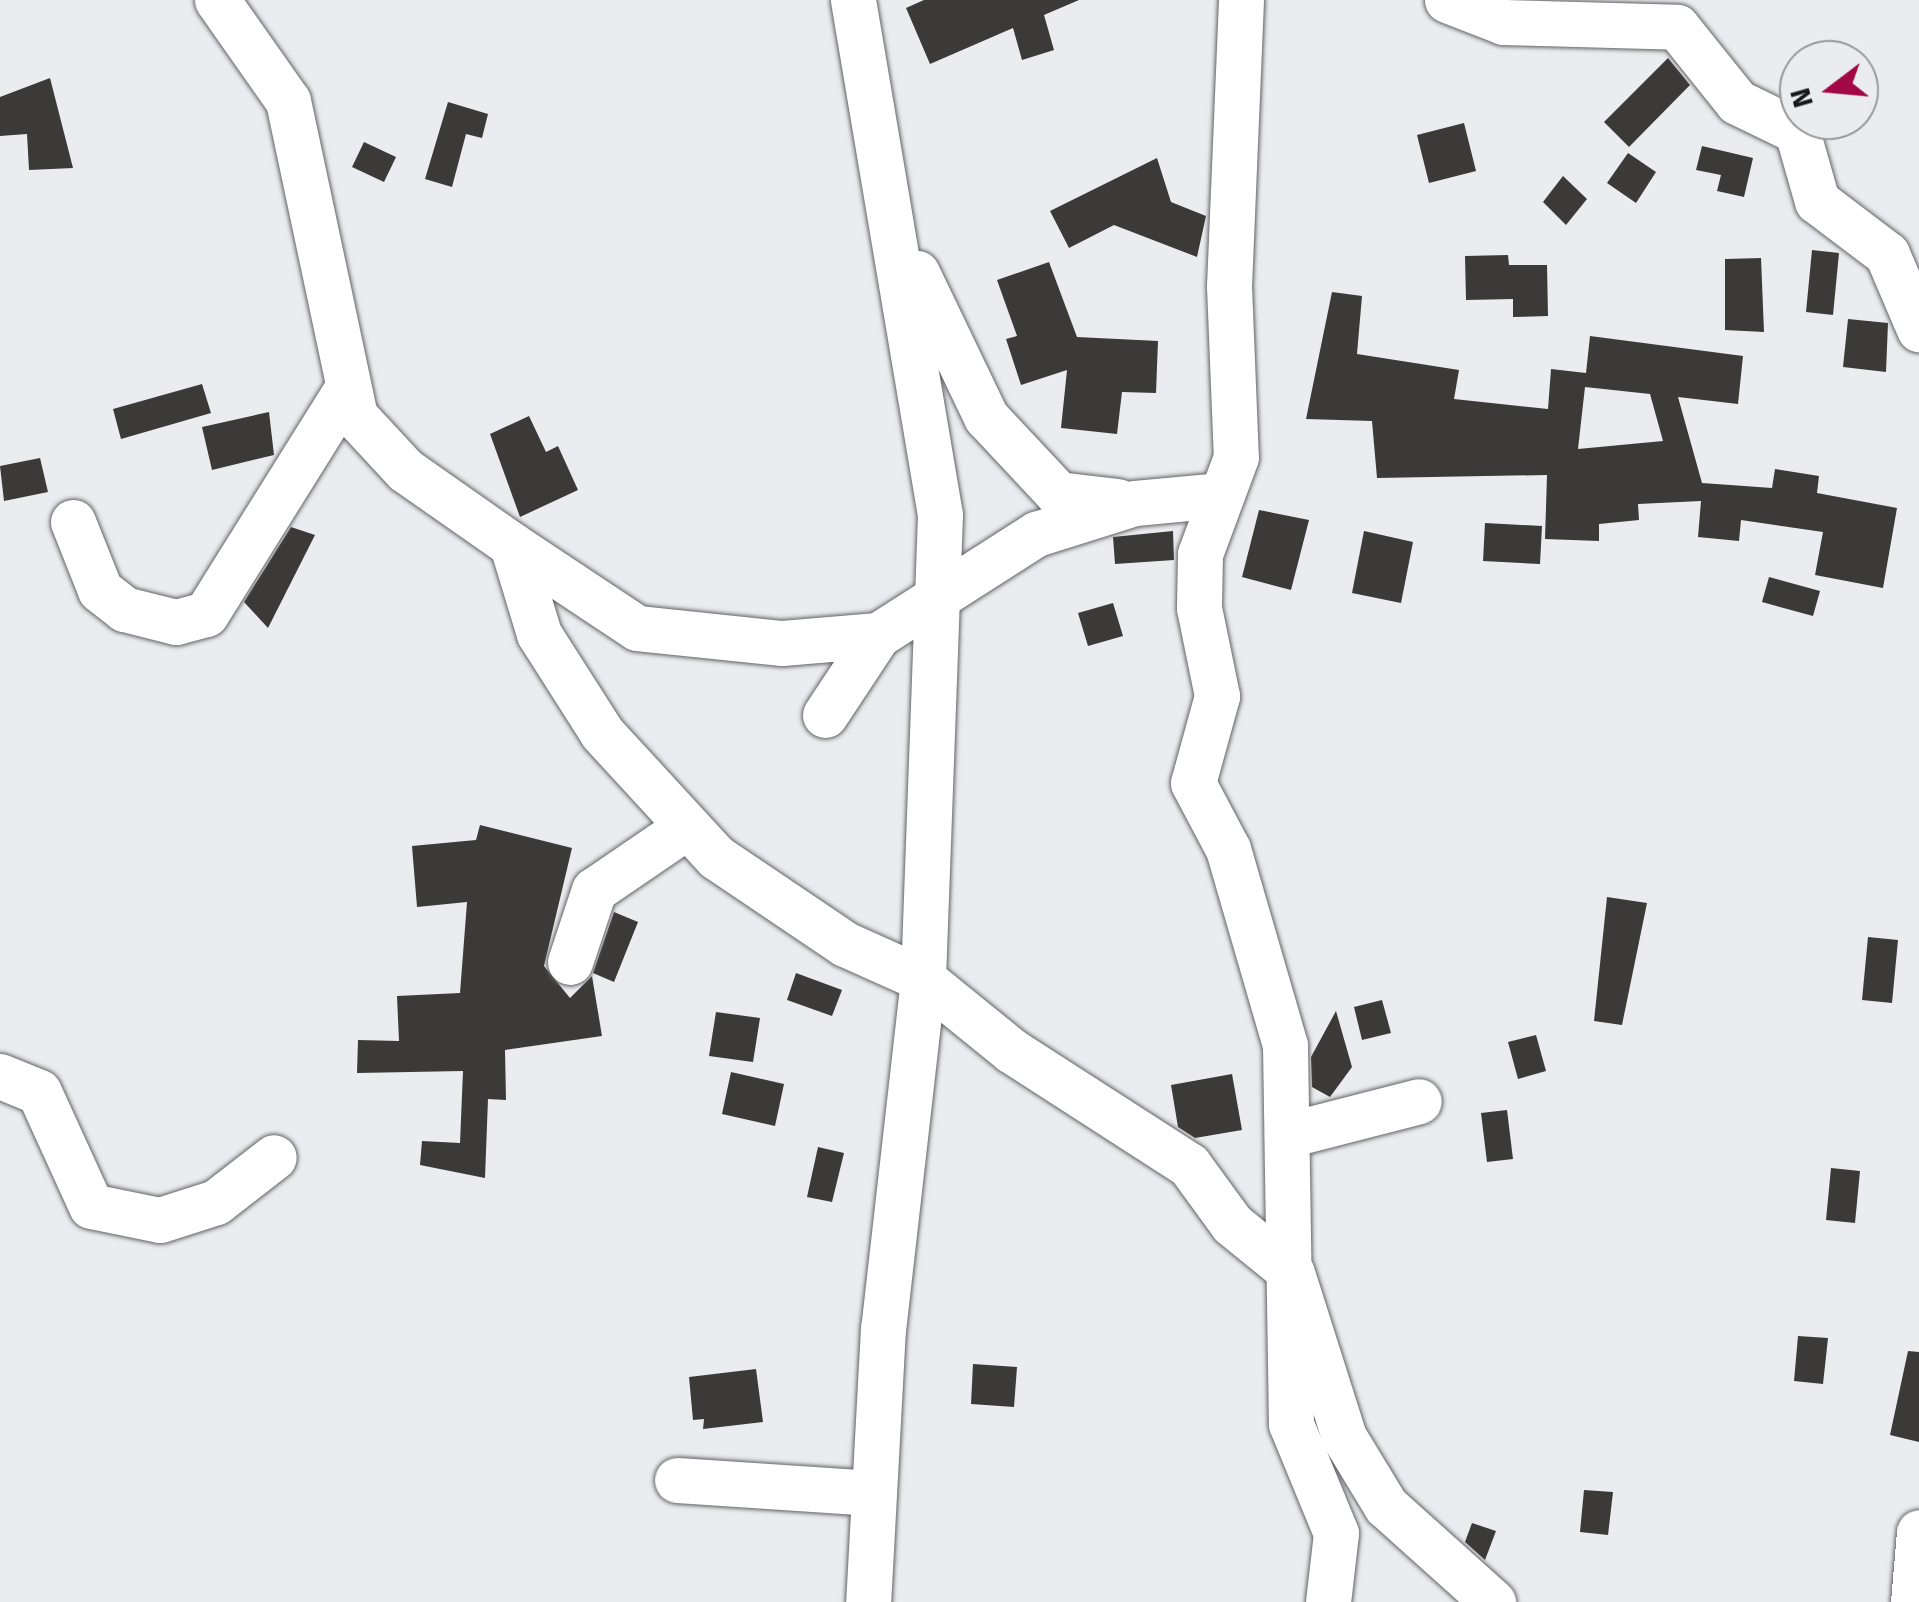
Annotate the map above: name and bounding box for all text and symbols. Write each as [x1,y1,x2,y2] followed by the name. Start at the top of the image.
[1779,40,1879,140] north arrow
[1783,84,1820,111] text: N

